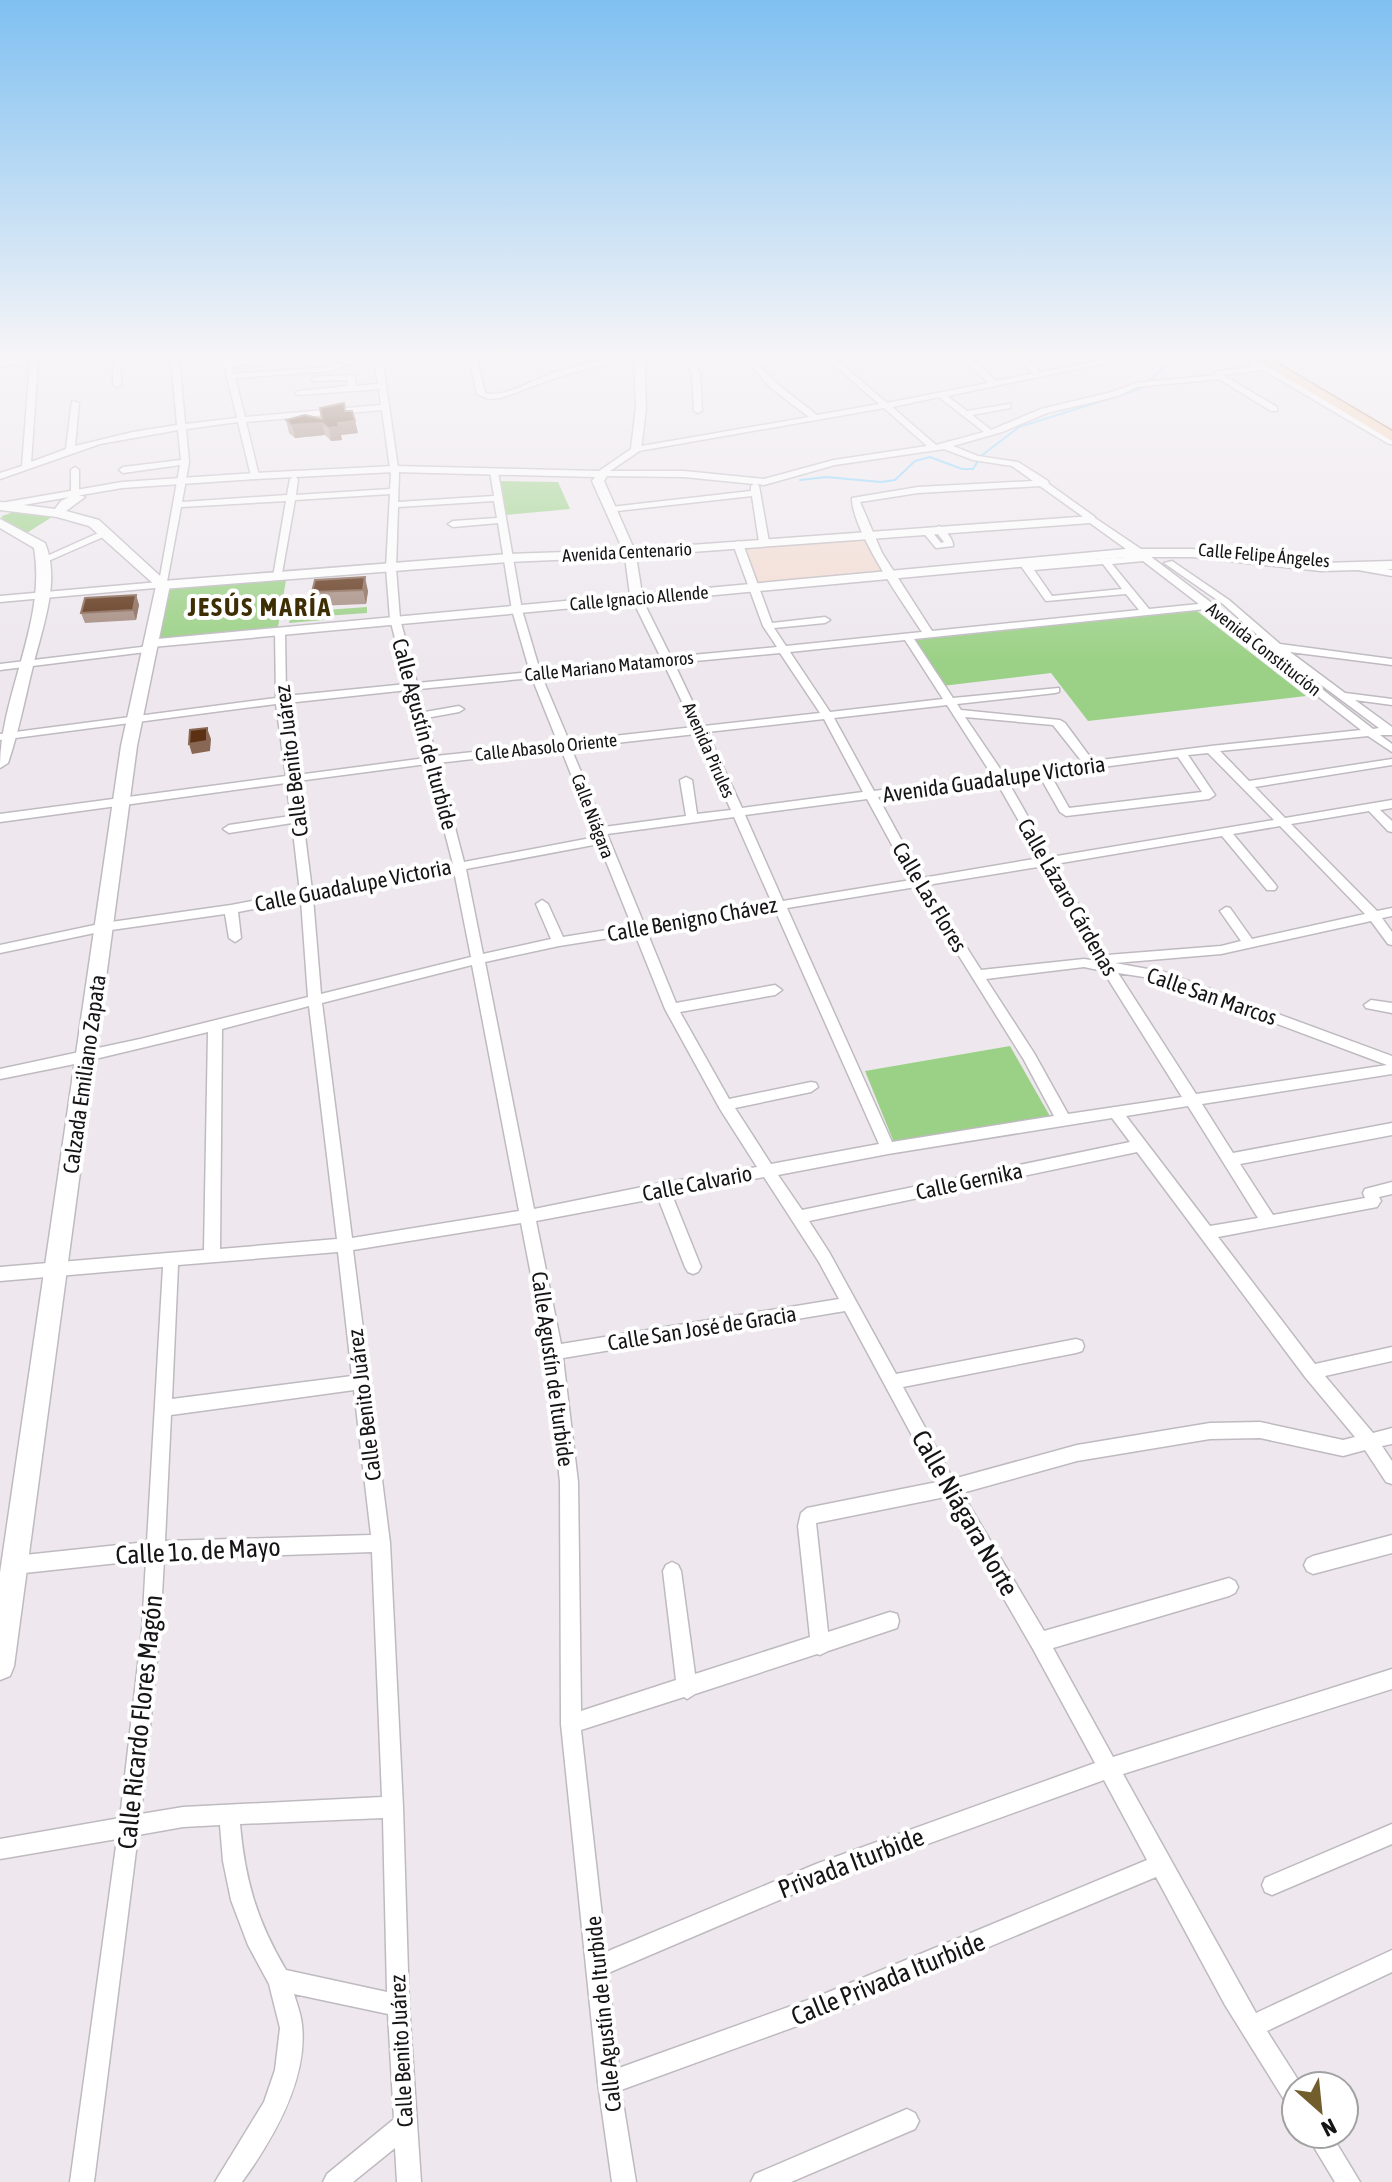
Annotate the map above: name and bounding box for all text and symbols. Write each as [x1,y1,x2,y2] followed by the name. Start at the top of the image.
[562,538,692,566] street label: Avenida Centenario
[1197,539,1331,571] street label: Calle Felipe Ángeles
[569,581,709,615] street label: Calle Ignacio Allende
[187,592,332,622] district label: JESÚS MARÍA
[1203,598,1325,700] street label: Avenida Constitución
[387,636,463,832] street label: Calle Agustín de Iturbide
[523,647,695,685] street label: Calle Mariano Matamoros
[269,684,313,838] street label: Calle Benito Juárez
[679,699,739,801] street label: Avenida Pirules
[474,729,618,765] street label: Calle Abasolo Oriente
[881,751,1107,807] street label: Avenida Guadalupe Victoria
[567,771,619,861] street label: Calle Niágara
[1012,814,1124,980] street label: Calle Lázaro Cárdenas
[887,838,973,957] street label: Calle Las Flores
[252,853,454,917] street label: Calle Guadalupe Victoria
[605,891,779,947] street label: Calle Benigno Chávez
[1144,962,1280,1030] street label: Calle San Marcos
[57,973,111,1175] street label: Calzada Emiliano Zapata
[913,1157,1025,1205] street label: Calle Gernika
[640,1160,754,1206] street label: Calle Calvario
[526,1270,580,1468] street label: Calle Agustín de Iturbide
[606,1300,798,1356] street label: Calle San José de Gracia
[342,1328,386,1482] street label: Calle Benito Juárez
[906,1425,1024,1601] street label: Calle Niágara Norte
[115,1532,281,1570] street label: Calle 1o. de Mayo
[112,1593,168,1851] street label: Calle Ricardo Flores Magón
[774,1821,928,1905] street label: Privada Iturbide
[580,1915,626,2113] street label: Calle Agustín de Iturbide
[787,1926,989,2032] street label: Calle Privada Iturbide
[384,1974,418,2128] street label: Calle Benito Juárez
[1280,2070,1360,2150] north arrow
[1317,2113,1341,2142] text: N

